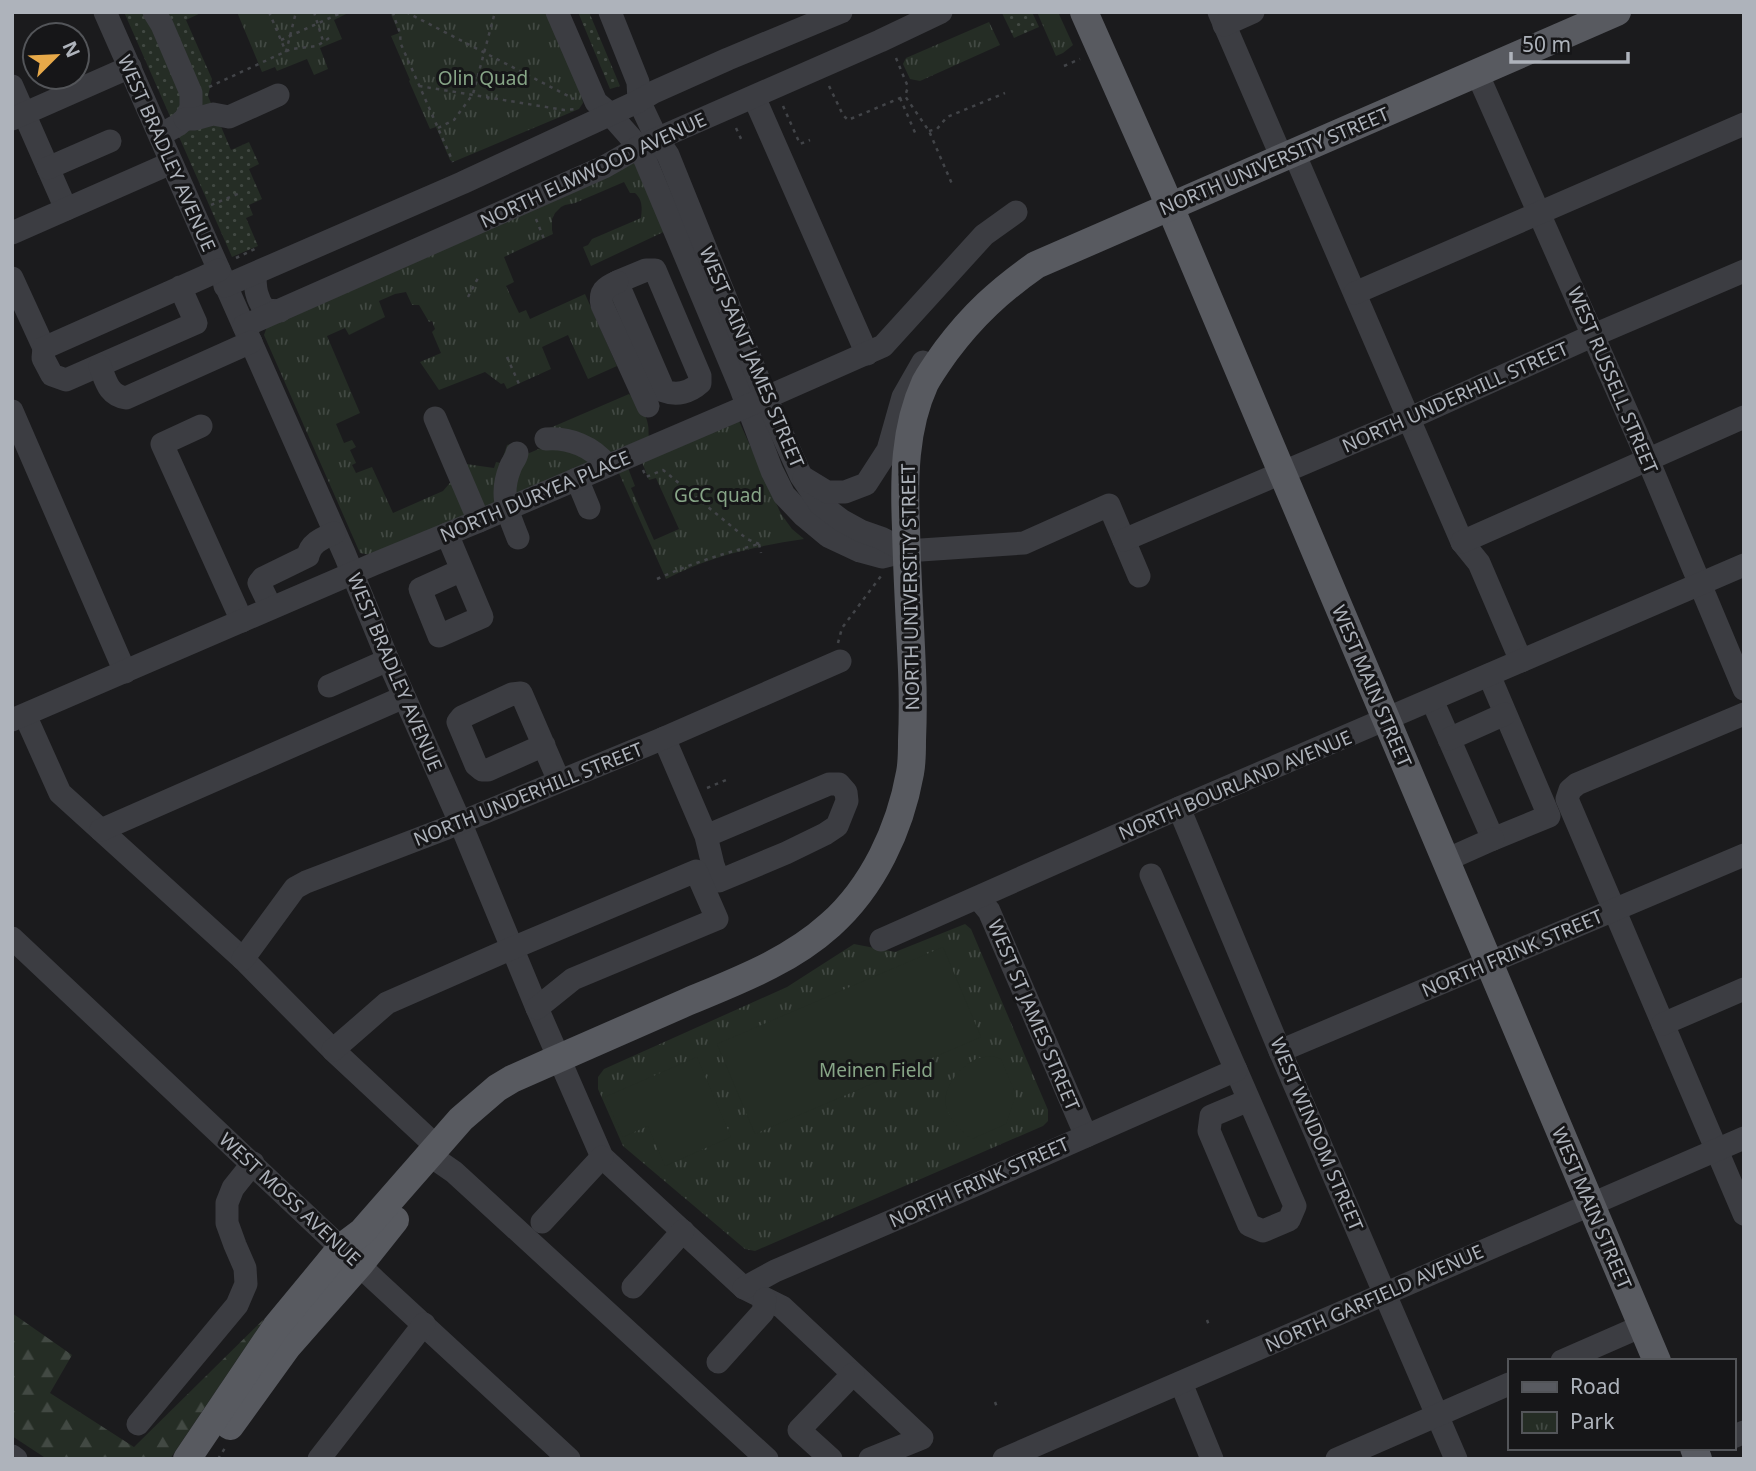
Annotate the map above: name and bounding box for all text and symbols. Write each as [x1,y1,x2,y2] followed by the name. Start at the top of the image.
[21,21,91,91] north arrow
[1511,21,1628,65] scale bar
[1522,30,1571,58] text: 50 m
[57,37,87,61] text: N
[112,51,222,255] street label: WEST BRADLEY AVENUE
[438,65,528,91] park label: Olin Quad
[1155,101,1393,221] street label: NORTH UNIVERSITY STREET
[476,106,710,234] street label: NORTH ELMWOOD AVENUE
[694,242,811,472] street label: WEST SAINT JAMES STREET
[1562,283,1664,478] street label: WEST RUSSELL STREET
[1338,335,1573,459] street label: NORTH UNDERHILL STREET
[436,444,634,548] street label: NORTH DURYEA PLACE
[895,463,925,711] street label: NORTH UNIVERSITY STREET
[674,482,762,508] park label: GCC quad
[341,569,449,775] street label: WEST BRADLEY AVENUE
[1326,601,1418,772] street label: WEST MAIN STREET
[1114,724,1356,846] street label: NORTH BOURLAND AVENUE
[409,736,647,852] street label: NORTH UNDERHILL STREET
[1417,903,1607,1003] street label: NORTH FRINK STREET
[982,916,1086,1115] street label: WEST ST JAMES STREET
[1264,1033,1370,1235] street label: WEST WINDOM STREET
[819,1057,933,1083] park label: Meinen Field
[1546,1123,1638,1294] street label: WEST MAIN STREET
[214,1127,366,1271] street label: WEST MOSS AVENUE
[885,1130,1074,1233] street label: NORTH FRINK STREET
[1261,1238,1487,1358] street label: NORTH GARFIELD AVENUE
[1508,1359,1735,1450] legend
[1570,1372,1620,1400] text: Road
[1570,1407,1615,1435] text: Park

